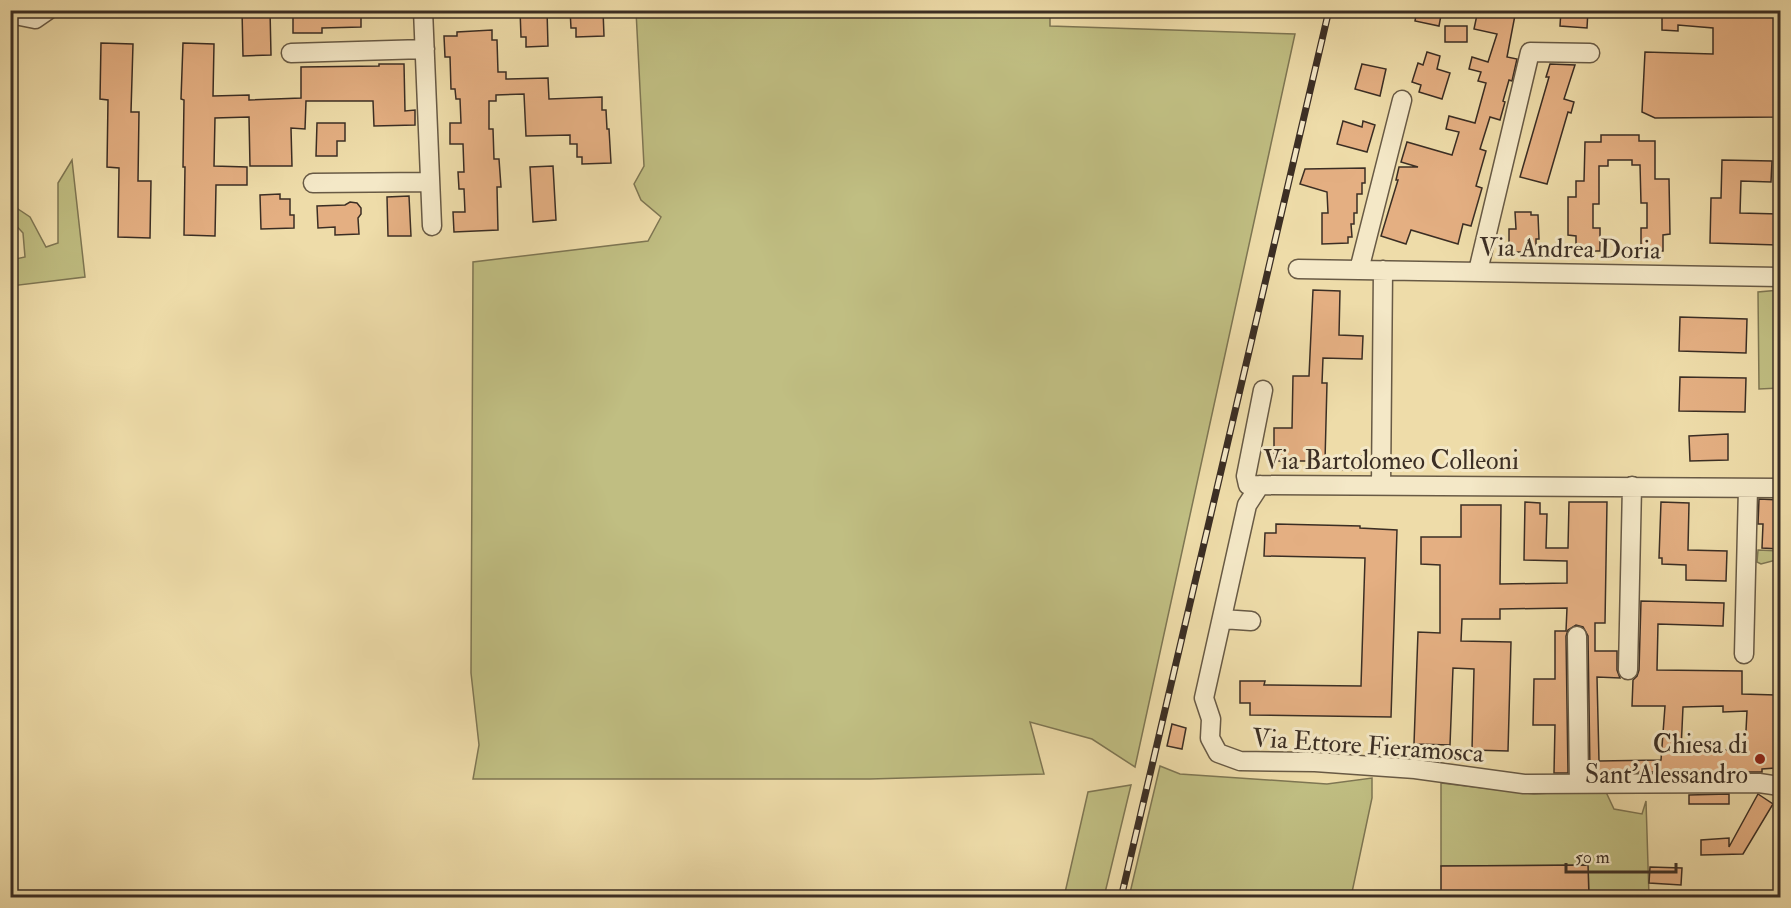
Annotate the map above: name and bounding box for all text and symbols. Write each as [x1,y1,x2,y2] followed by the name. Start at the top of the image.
[1479,231,1661,267] street label: Via Andrea Doria
[1263,445,1519,477] street label: Via Bartolomeo Colleoni
[1251,722,1485,770] street label: Via Ettore Fieramosca
[1585,729,1748,791] place label: Chiesa di Sant'Alessandro
[1753,752,1767,766] marker: Chiesa di Sant'Alessandro
[1566,836,1676,874] scale bar
[1575,846,1610,869] text: 50 m

